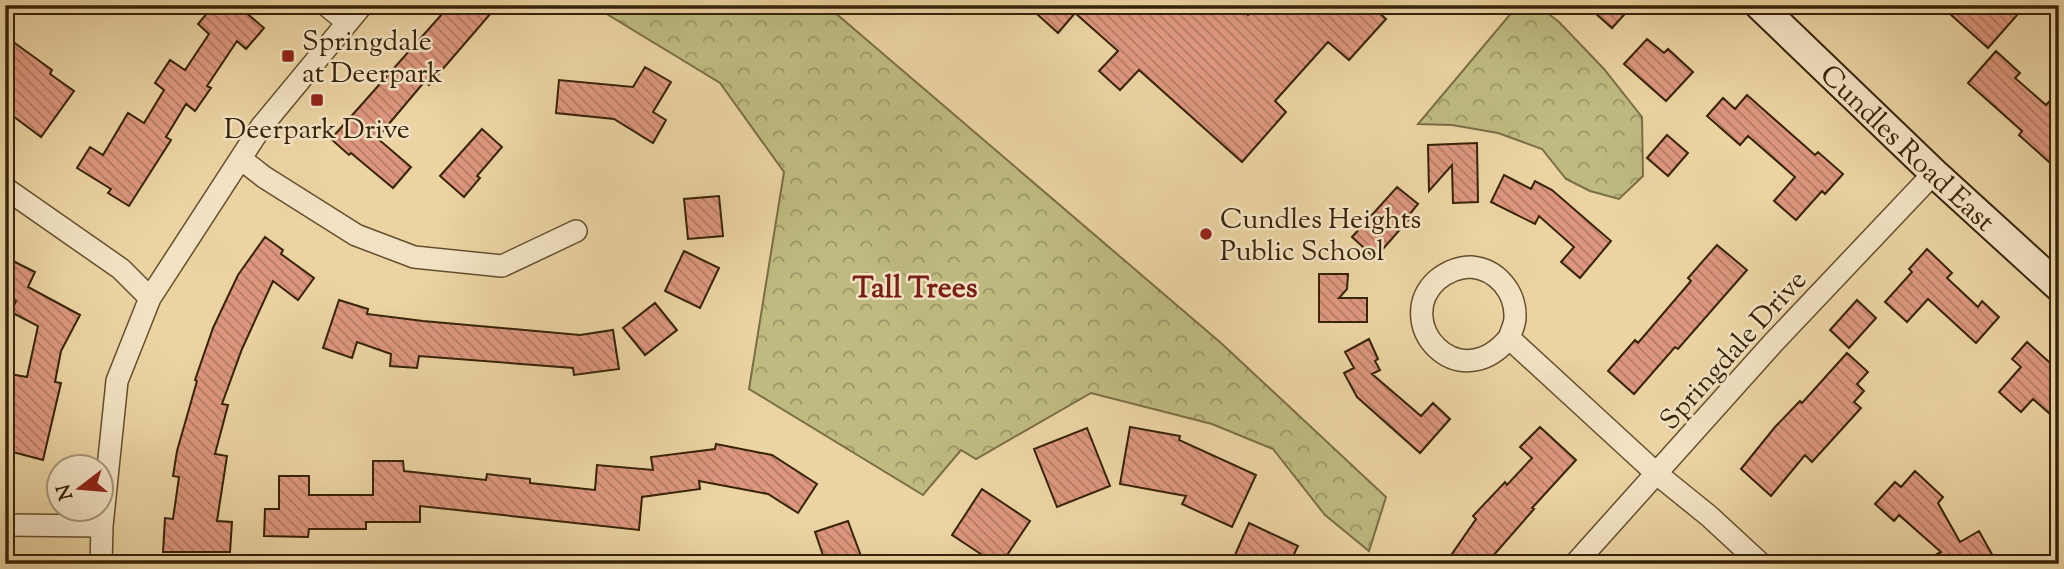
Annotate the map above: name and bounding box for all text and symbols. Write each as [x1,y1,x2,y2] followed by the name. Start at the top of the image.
[302,23,443,95] place label: Springdale at Deerpark
[280,48,296,64] marker: Springdale at Deerpark
[1810,57,2003,242] street label: Cundles Road East
[309,92,325,108] marker: Deerpark Drive
[224,111,410,151] place label: Deerpark Drive
[1220,201,1421,273] place label: Cundles Heights Public School
[1198,226,1214,242] marker: Cundles Heights Public School
[1651,262,1817,440] street label: Springdale Drive
[853,268,978,311] district label: Tall Trees
[46,454,116,524] north arrow
[51,481,81,503] text: N

